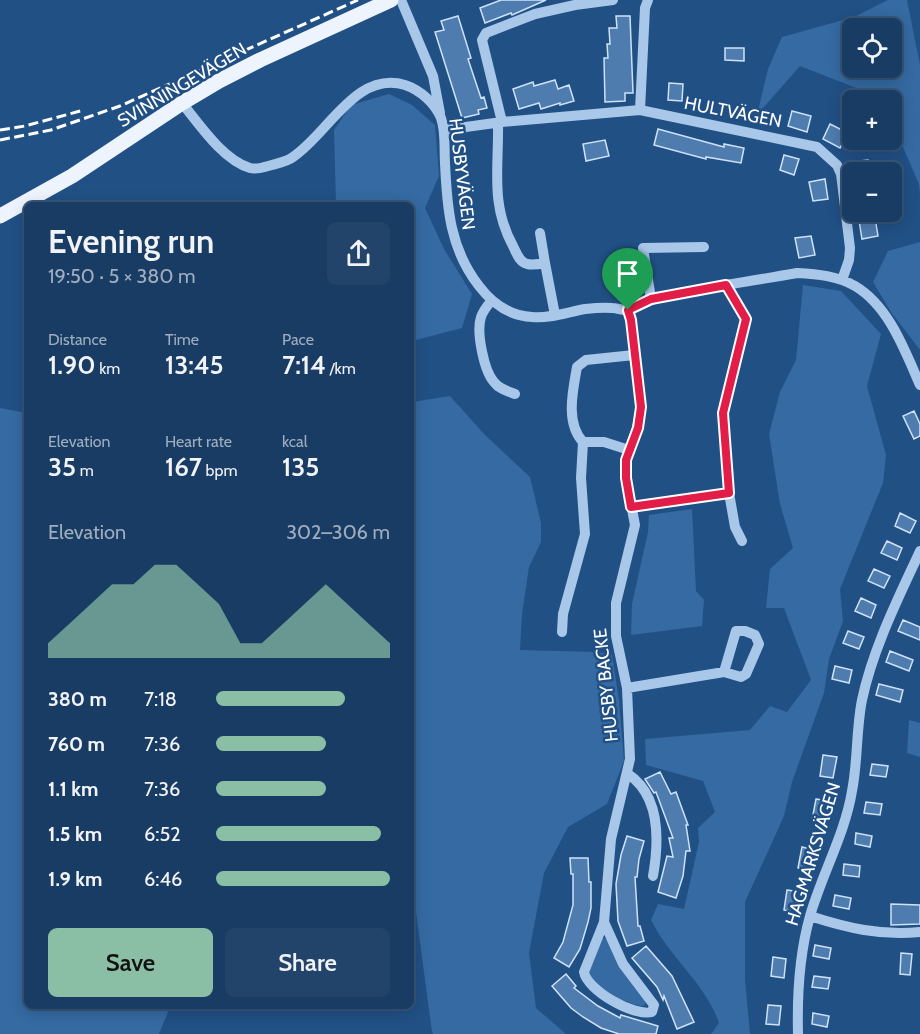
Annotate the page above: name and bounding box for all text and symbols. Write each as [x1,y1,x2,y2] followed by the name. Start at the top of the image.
[842,18,902,222] map controls
[842,18,902,78] button: locate
[114,38,250,132] street label: SVINNINGEVÄGEN
[842,90,902,150] button: +
[682,92,784,132] street label: HULTVÄGEN
[444,117,480,231] street label: HUSBYVÄGEN
[842,162,902,222] button: −
[48,221,214,261] text: Evening run
[327,222,390,285] button: share
[602,248,653,310] pin
[611,257,644,290] icon: arrive
[48,264,195,288] text: 19:50 · 5 × 380 m
[48,330,107,349] text: Distance
[165,330,199,349] text: Time
[282,330,314,349] text: Pace
[48,349,96,381] text: 1.90
[165,349,224,381] text: 13:45
[282,349,326,381] text: 7:14
[96,359,120,378] text: km
[326,359,356,378] text: /km
[48,432,111,451] text: Elevation
[165,432,232,451] text: Heart rate
[282,432,308,451] text: kcal
[48,451,76,483] text: 35
[165,451,202,483] text: 167
[282,451,319,483] text: 135
[76,461,94,480] text: m
[202,461,237,480] text: bpm
[48,520,126,544] text: Elevation
[286,520,390,544] text: 302–306 m
[589,627,623,743] street label: HUSBY BACKE
[48,687,107,711] text: 380 m
[144,687,177,711] text: 7:18
[48,732,105,756] text: 760 m
[144,732,180,756] text: 7:36
[48,777,98,801] text: 1.1 km
[144,777,180,801] text: 7:36
[781,780,845,928] street label: HAGMARKSVÄGEN
[48,822,102,846] text: 1.5 km
[144,822,181,846] text: 6:52
[48,867,102,891] text: 1.9 km
[144,867,182,891] text: 6:46
[48,928,213,997] button: Save
[225,928,390,997] button: Share

